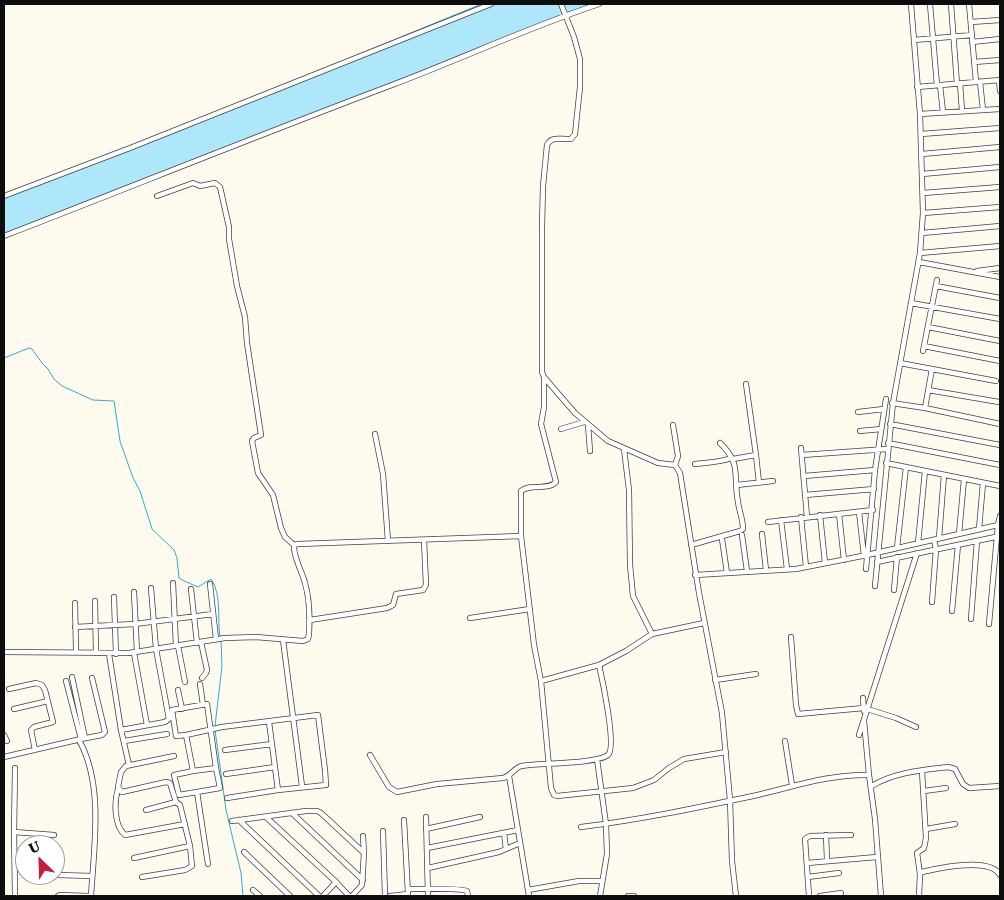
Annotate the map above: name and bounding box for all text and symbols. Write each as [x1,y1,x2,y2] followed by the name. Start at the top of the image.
[15,835,65,885] north arrow
[26,838,42,857] text: U

